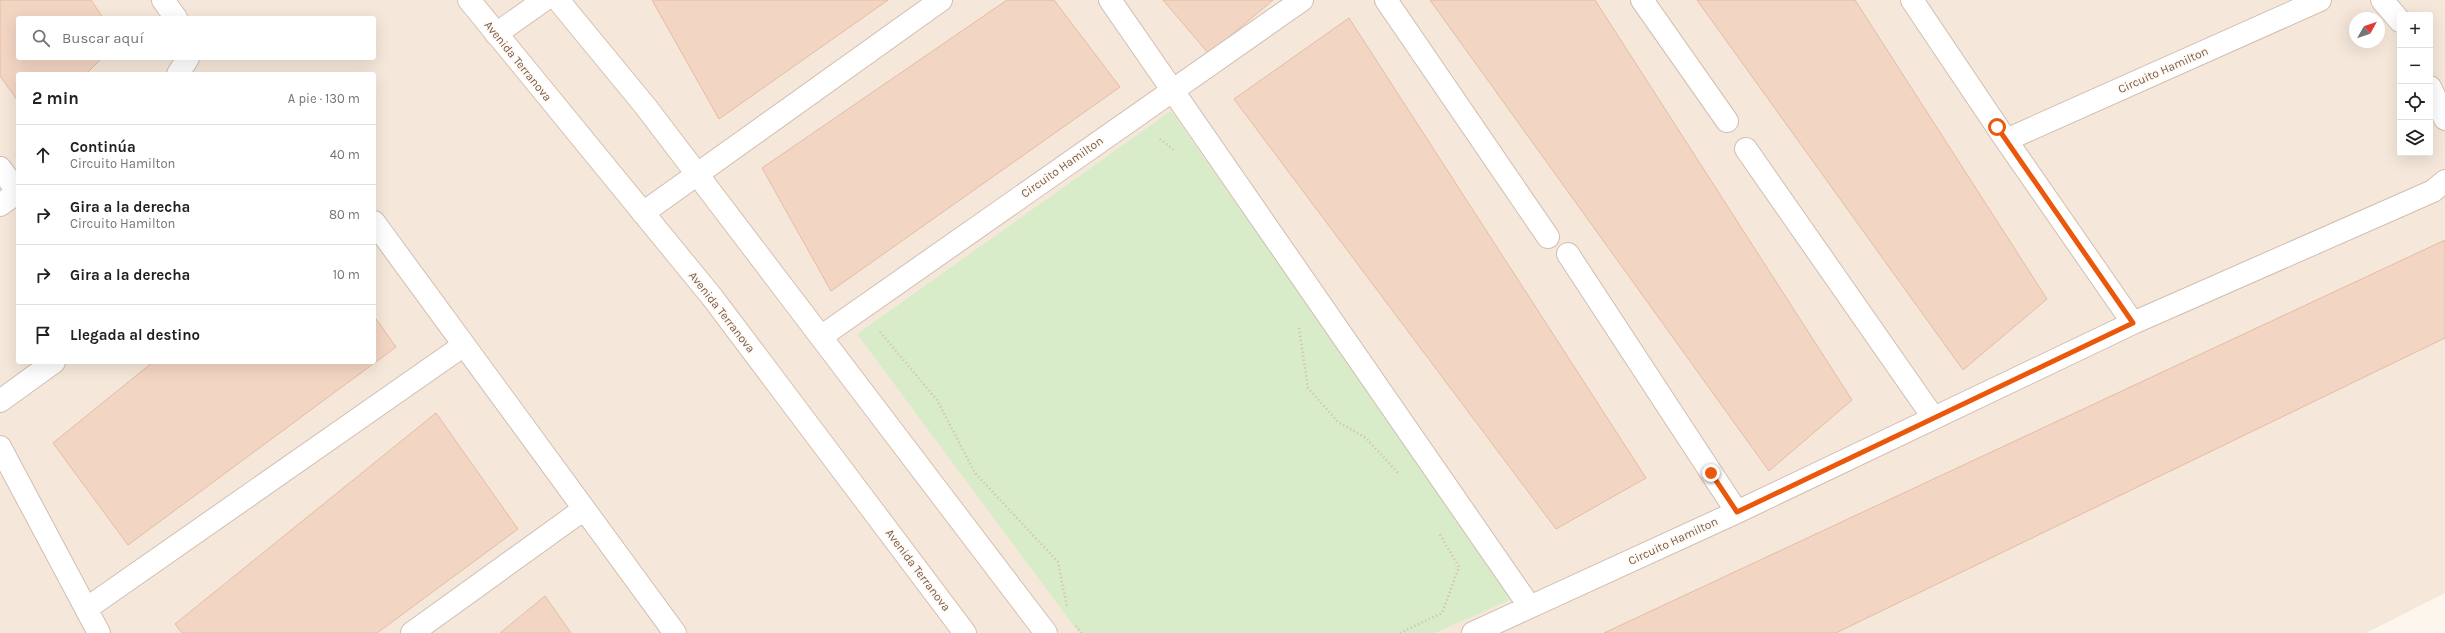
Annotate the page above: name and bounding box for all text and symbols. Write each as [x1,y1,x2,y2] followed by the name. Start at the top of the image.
[2349,12,2385,48] north arrow
[2397,12,2433,156] map controls
[2397,12,2433,48] button: +
[16,16,376,60] search box
[481,18,555,104] street label: Avenida Terranova
[30,27,52,49] icon: search
[62,29,144,47] text: Buscar aquí
[2116,44,2210,96] street label: Circuito Hamilton
[2397,48,2433,84] button: −
[2397,84,2433,120] button: locate
[32,88,79,108] text: 2 min
[288,91,360,106] text: A pie · 130 m
[1988,118,2006,136] route start
[2397,120,2433,156] button: layers
[1018,133,1106,201] street label: Circuito Hamilton
[70,138,136,156] text: Continúa
[32,144,54,166] icon: ahead
[330,147,360,162] text: 40 m
[70,156,175,171] text: Circuito Hamilton
[70,198,190,216] text: Gira a la derecha
[32,204,54,226] icon: right
[329,207,360,222] text: 80 m
[70,216,175,231] text: Circuito Hamilton
[32,264,54,286] icon: right
[70,266,190,284] text: Gira a la derecha
[333,267,360,282] text: 10 m
[686,269,758,355] street label: Avenida Terranova
[32,324,54,346] icon: arrive
[70,326,200,344] text: Llegada al destino
[1702,464,1720,482] route end
[1626,514,1720,568] street label: Circuito Hamilton
[883,526,953,614] street label: Avenida Terranova

